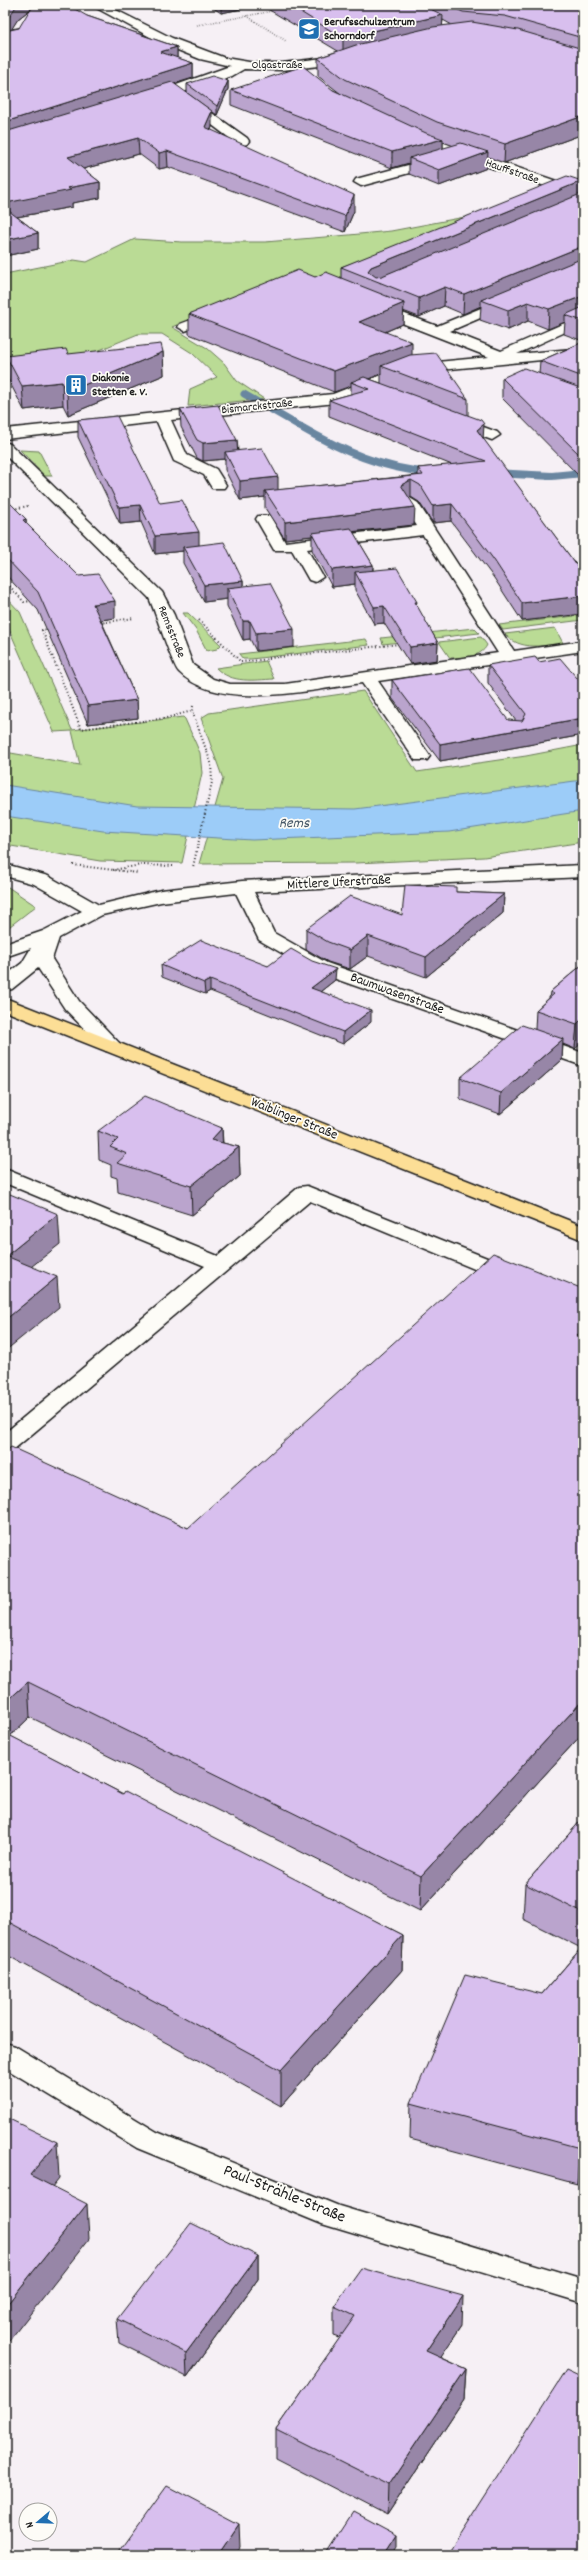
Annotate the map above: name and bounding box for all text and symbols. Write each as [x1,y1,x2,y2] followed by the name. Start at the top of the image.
[324,14,415,45] place label: Berufsschulzentrum Schorndorf
[296,16,322,42] school or university icon: Berufsschulzentrum Schorndorf
[251,57,303,74] street label: Olgastraße
[483,155,541,189] street label: Hauffstraße
[92,370,147,401] place label: Diakonie Stetten e. V.
[63,372,89,398] building icon: Diakonie Stetten e. V.
[221,395,293,419] street label: Bismarckstraße
[153,603,189,661] street label: Remsstraße
[279,813,310,835] water label: Rems
[287,870,391,896] street label: Mittlere Uferstraße
[347,968,447,1020] street label: Baumwasenstraße
[248,1092,340,1146] street label: Waiblinger Straße
[219,2159,349,2231] street label: Paul-Strähle-Straße
[18,2502,58,2542] north arrow
[22,2519,39,2530] text: N

